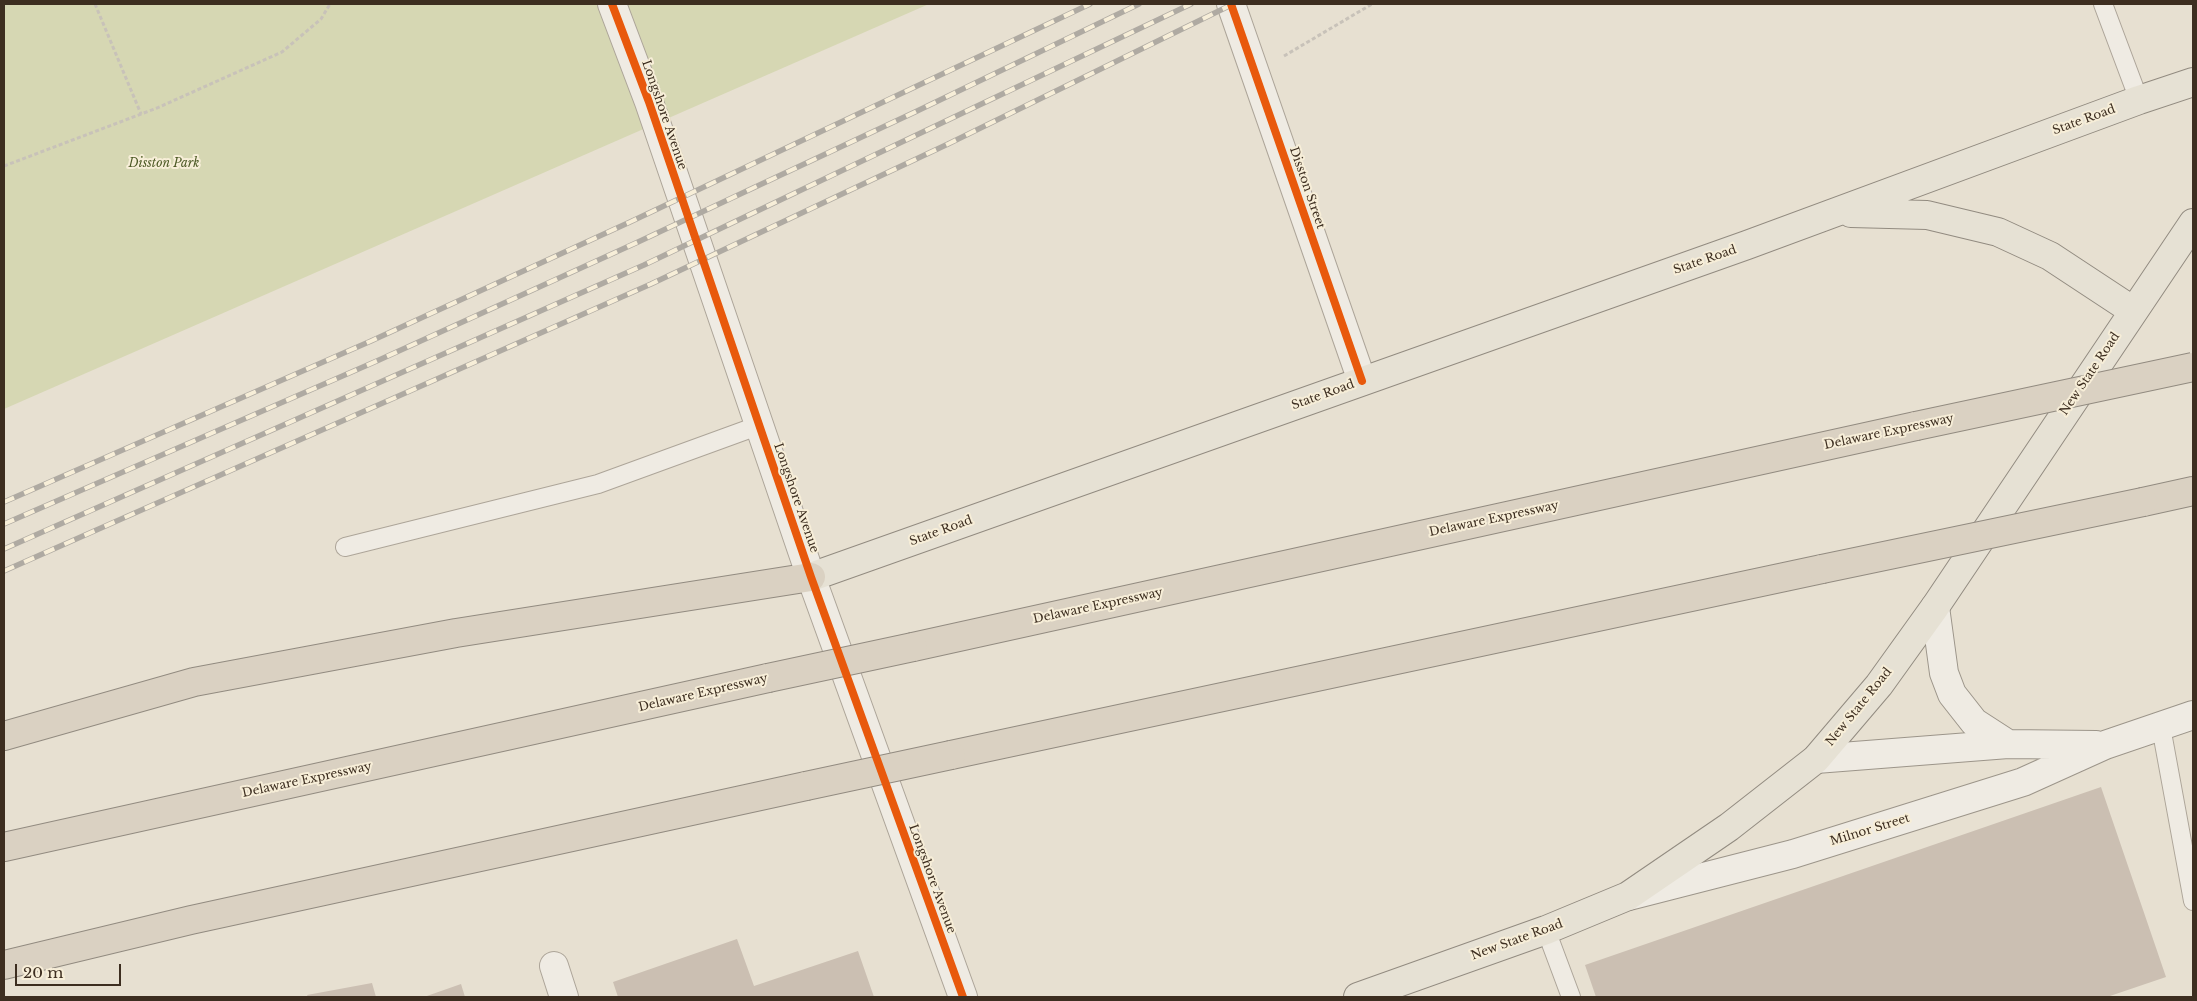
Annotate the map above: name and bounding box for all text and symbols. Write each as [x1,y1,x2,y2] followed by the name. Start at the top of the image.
[638,58,690,172] street label: Longshore Avenue
[2051,102,2117,138] street label: State Road
[1286,145,1328,231] street label: Disston Street
[129,157,199,171] park label: Disston Park
[1672,243,1738,277] street label: State Road
[2057,330,2123,418] street label: New State Road
[1290,377,1356,413] street label: State Road
[1823,411,1955,453] street label: Delaware Expressway
[770,441,822,555] street label: Longshore Avenue
[1428,498,1560,540] street label: Delaware Expressway
[908,513,974,549] street label: State Road
[1032,585,1164,627] street label: Delaware Expressway
[1823,665,1895,749] street label: New State Road
[637,671,769,715] street label: Delaware Expressway
[241,759,373,801] street label: Delaware Expressway
[1828,811,1912,849] street label: Milnor Street
[906,822,958,936] street label: Longshore Avenue
[1469,917,1565,963] street label: New State Road
[18,954,124,986] scale bar
[23,963,63,982] text: 20 m

